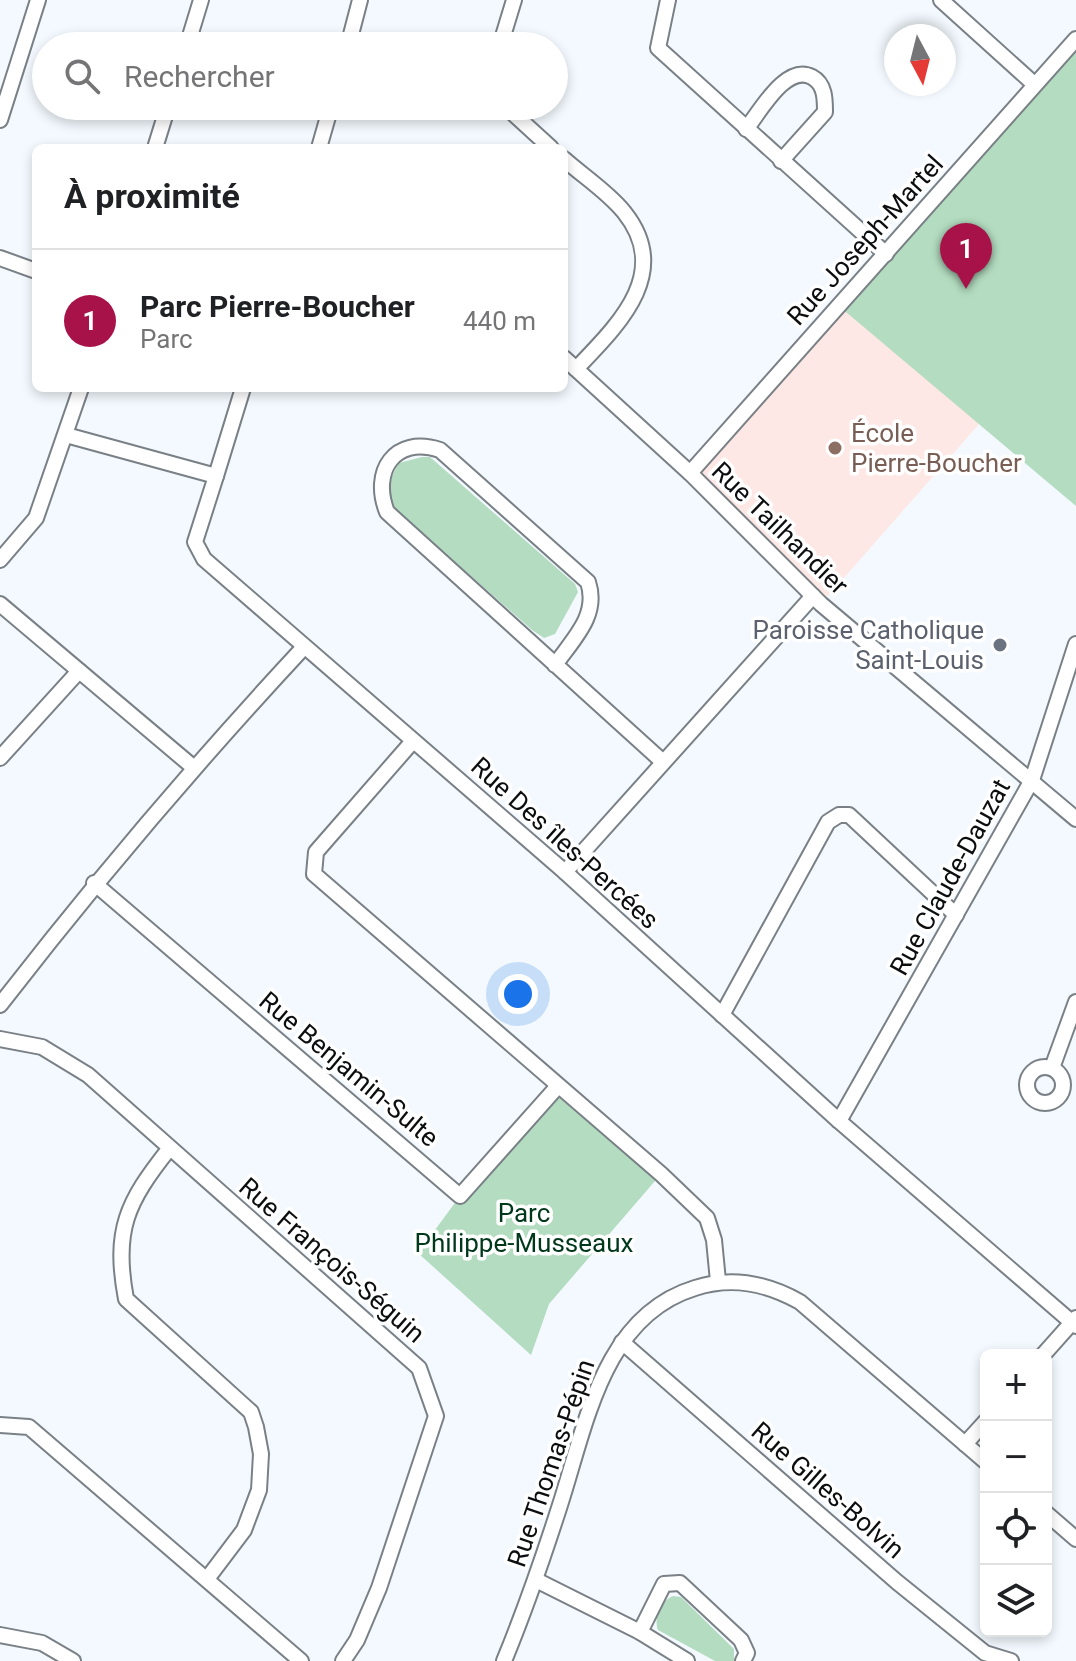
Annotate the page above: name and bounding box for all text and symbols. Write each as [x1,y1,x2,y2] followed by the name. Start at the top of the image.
[884,24,956,96] north arrow
[32,32,568,120] search box
[60,54,104,98] icon: search
[124,59,275,94] text: Rechercher
[781,149,949,331] street label: Rue Joseph-Martel
[64,176,240,216] text: À proximité
[940,223,992,289] pin: 1
[140,289,415,324] text: Parc Pierre-Boucher
[83,306,97,336] text: 1
[463,306,536,336] text: 440 m
[140,324,193,354] text: Parc
[851,418,1022,478] place label: École Pierre-Boucher
[826,439,844,457] marker: École Pierre-Boucher
[706,456,854,601] street label: Rue Tailhandier
[753,615,984,675] place label: Paroisse Catholique Saint-Louis
[991,636,1009,654] marker: Paroisse Catholique Saint-Louis
[465,751,665,935] street label: Rue Des îles-Percées
[884,774,1016,980] street label: Rue Claude-Dauzat
[498,974,538,1014] your location
[253,985,445,1153] street label: Rue Benjamin-Sulte
[233,1171,431,1349] street label: Rue François-Séguin
[415,1198,634,1258] park label: Parc Philippe-Musseaux
[980,1349,1052,1637] map controls
[980,1349,1052,1421] button: +
[501,1355,601,1571] street label: Rue Thomas-Pépin
[746,1416,910,1564] street label: Rue Gilles-Bolvin
[980,1421,1052,1493] button: −
[980,1493,1052,1565] button: locate
[980,1565,1052,1637] button: layers

